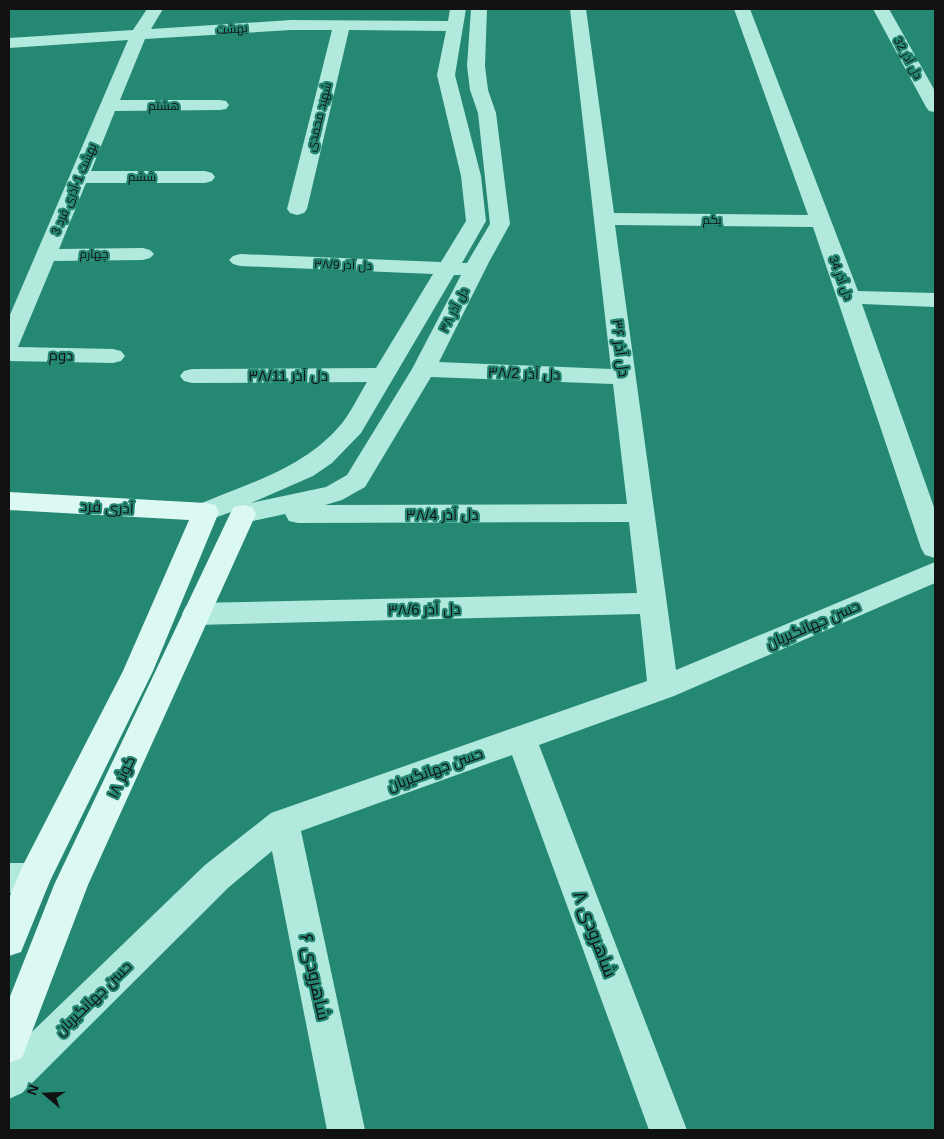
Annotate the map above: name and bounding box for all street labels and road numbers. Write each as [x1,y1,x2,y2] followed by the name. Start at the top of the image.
[216,21,248,37] street label: بهشت
[891,34,925,82] street label: دل آذر 32
[304,81,334,153] street label: شهید محمدی
[148,99,180,114] street label: هشتم
[48,141,100,237] street label: بهشت 1-آذری فرد 3
[128,170,156,185] street label: ششم
[702,213,722,228] street label: یکم
[80,247,108,263] street label: چهارم
[826,254,856,302] street label: دل آذر 34
[314,257,373,273] street label: دل آذر ۳۸/9
[437,285,471,335] street label: دل آذر ۳۸
[608,318,633,378] street label: دل آذر ۳۶
[48,346,74,366] street label: دوم
[487,363,561,384] street label: دل آذر ۳۸/2
[248,367,328,385] street label: دل آذر ۳۸/11
[80,497,134,519] street label: آذری فرد
[406,506,478,524] street label: دل آذر ۳۸/4
[764,597,863,653] street label: حسن جهانگیریان
[387,600,461,619] street label: دل آذر ۳۸/6
[385,744,486,796] street label: حسن جهانگیریان
[104,753,139,801] street label: کوثر ۱۸
[568,888,621,980] street label: شاهرودی ۸
[295,932,334,1022] street label: شاهرودی ۶
[51,957,136,1040] street label: حسن جهانگیریان

